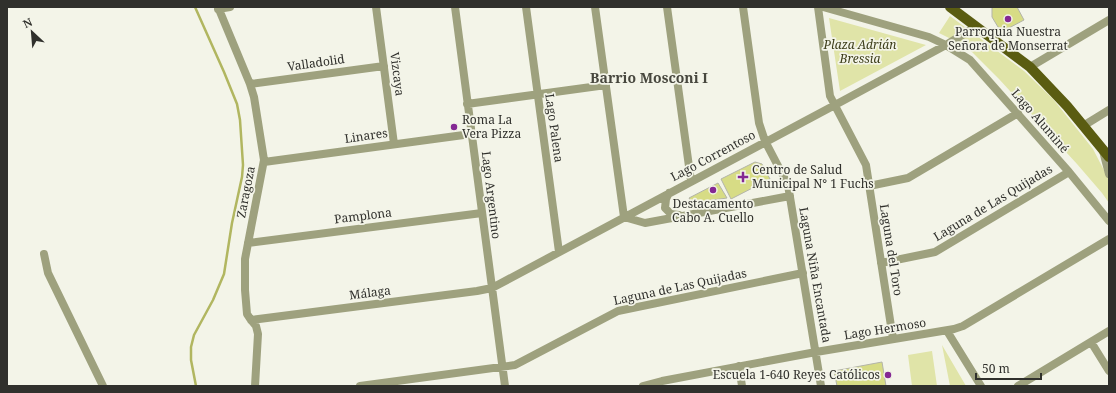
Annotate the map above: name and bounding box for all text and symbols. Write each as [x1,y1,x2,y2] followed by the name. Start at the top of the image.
[12,12,52,52] north arrow
[20,14,35,31] text: N
[1003,14,1013,24] marker: Parroquia Nuestra Señora de Monserrat
[948,23,1068,54] place label: Parroquia Nuestra Señora de Monserrat
[823,36,896,67] park label: Plaza Adrián Bressia
[286,50,346,75] street label: Valladolid
[386,51,409,97] street label: Vizcaya
[590,68,708,87] district label: Barrio Mosconi I
[1008,85,1073,156] street label: Lago Aluminé
[541,92,568,164] street label: Lago Palena
[462,111,521,142] place label: Roma La Vera Pizza
[449,122,459,132] marker: Roma La Vera Pizza
[343,124,389,147] street label: Linares
[667,126,758,185] street label: Lago Correntoso
[478,150,505,240] street label: Lago Argentino
[930,160,1055,245] street label: Laguna de Las Quijadas
[752,161,874,192] place label: Centro de Salud Municipal N° 1 Fuchs
[232,164,259,219] street label: Zaragoza
[737,171,749,183] marker: Centro de Salud Municipal N° 1 Fuchs
[708,185,718,195] marker: Destacamento Cabo A. Cuello
[672,195,754,226] place label: Destacamento Cabo A. Cuello
[876,203,907,297] street label: Laguna del Toro
[333,204,393,227] street label: Pamplona
[795,206,836,344] street label: Laguna Niña Encantada
[612,264,748,309] street label: Laguna de Las Quijadas
[348,281,392,303] street label: Málaga
[843,314,927,343] street label: Lago Hermoso
[976,355,1041,381] scale bar
[982,360,1010,377] text: 50 m
[713,366,880,383] place label: Escuela 1-640 Reyes Católicos
[883,370,893,380] marker: Escuela 1-640 Reyes Católicos

